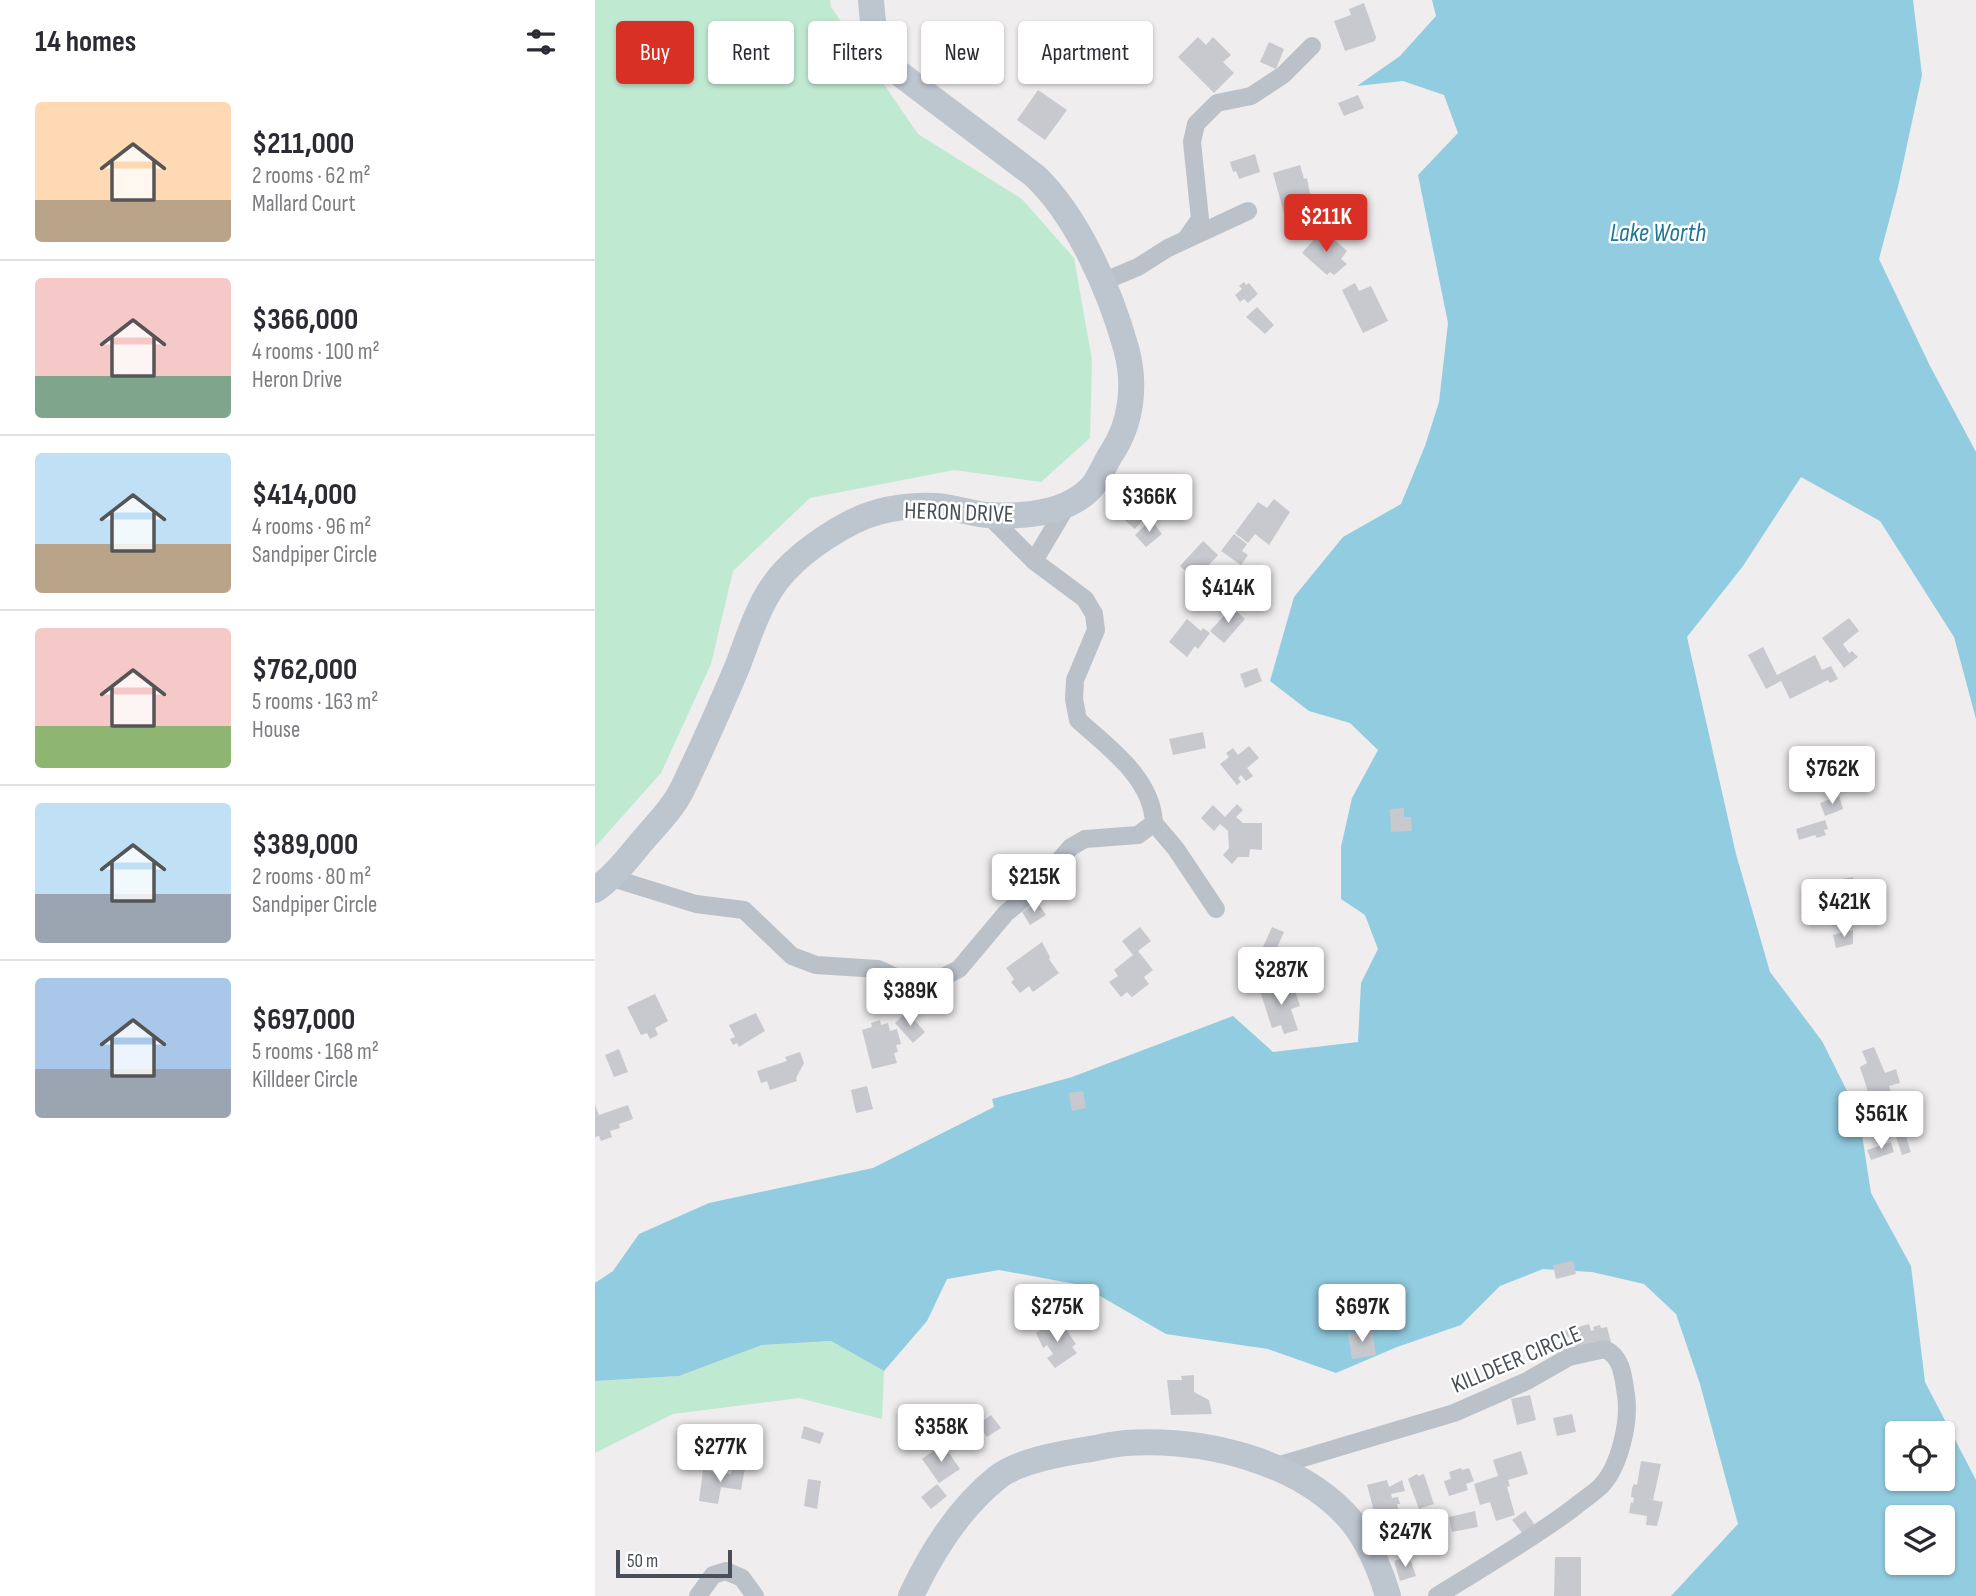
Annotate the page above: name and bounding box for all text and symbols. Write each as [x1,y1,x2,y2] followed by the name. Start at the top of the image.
[616,21,694,84] chip: Buy
[708,21,794,84] chip: Rent
[808,21,907,84] chip: Filters
[921,21,1004,84] chip: New
[1018,21,1153,84] chip: Apartment
[522,23,560,61] icon: filters
[35,24,136,60] text: 14 homes
[252,126,354,162] text: $211,000
[91,130,175,214] icon: home
[252,162,371,190] text: 2 rooms · 62 m²
[252,190,355,218] text: Mallard Court
[1277,194,1375,254] pin: $211K
[1300,203,1352,231] text: $211K
[1610,218,1706,249] water label: Lake Worth
[252,302,358,338] text: $366,000
[91,306,175,390] icon: home
[252,338,380,366] text: 4 rooms · 100 m²
[252,366,342,394] text: Heron Drive
[1100,475,1198,534] pin: $366K
[252,477,357,513] text: $414,000
[91,481,175,565] icon: home
[1121,483,1177,511] text: $366K
[904,496,1014,529] street label: HERON DRIVE
[252,513,371,541] text: 4 rooms · 96 m²
[252,541,377,569] text: Sandpiper Circle
[1179,566,1277,625] pin: $414K
[1201,574,1255,602] text: $414K
[252,652,357,688] text: $762,000
[91,656,175,740] icon: home
[252,688,378,716] text: 5 rooms · 163 m²
[252,716,300,744] text: House
[1783,746,1881,806] pin: $762K
[1805,755,1859,783] text: $762K
[252,827,358,863] text: $389,000
[91,831,175,915] icon: home
[985,855,1083,914] pin: $215K
[252,863,371,891] text: 2 rooms · 80 m²
[1008,863,1060,891] text: $215K
[1795,880,1893,939] pin: $421K
[1817,888,1871,916] text: $421K
[252,891,377,919] text: Sandpiper Circle
[1232,948,1330,1007] pin: $287K
[1254,956,1308,984] text: $287K
[861,968,959,1028] pin: $389K
[882,977,938,1005] text: $389K
[252,1002,355,1038] text: $697,000
[91,1006,175,1090] icon: home
[252,1038,379,1066] text: 5 rooms · 168 m²
[252,1066,358,1094] text: Killdeer Circle
[1832,1092,1930,1151] pin: $561K
[1854,1100,1908,1128] text: $561K
[1008,1284,1106,1344] pin: $275K
[1313,1284,1411,1344] pin: $697K
[1030,1293,1084,1321] text: $275K
[1335,1293,1389,1321] text: $697K
[1447,1319,1585,1400] street label: KILLDEER CIRCLE
[892,1404,990,1464] pin: $358K
[914,1413,968,1441] text: $358K
[1885,1421,1955,1575] map controls
[1885,1421,1955,1491] button: locate
[671,1424,769,1484] pin: $277K
[693,1433,747,1461] text: $277K
[1885,1505,1955,1575] button: layers
[1356,1510,1454,1569] pin: $247K
[1378,1518,1432,1546] text: $247K
[616,1547,731,1579] scale bar
[627,1550,658,1573] text: 50 m

